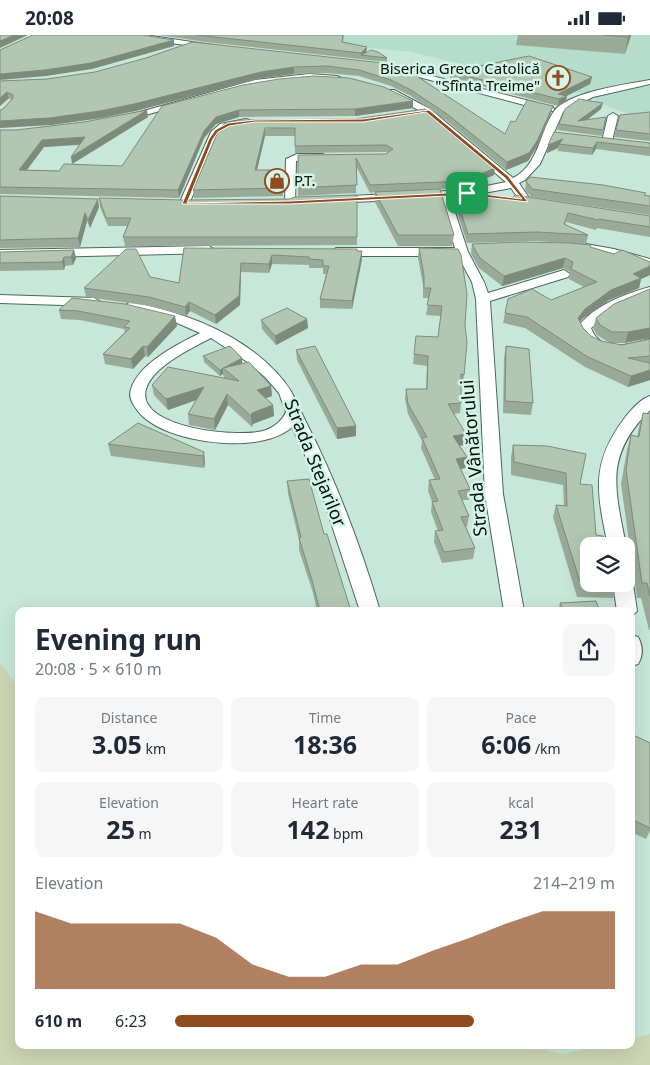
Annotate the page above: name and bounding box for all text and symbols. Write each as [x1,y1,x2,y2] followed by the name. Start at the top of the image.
[25,5,74,31] text: 20:08
[380,58,540,95] place label: Biserica Greco Catolică "Sfînta Treime"
[545,65,571,91] church icon: Biserica Greco Catolică "Sfînta Treime"
[264,168,290,194] shop icon: P.T.
[294,170,316,190] place label: P.T.
[446,172,488,214] pin
[453,179,481,207] icon: arrive
[454,379,492,538] street label: Strada Vânătorului
[279,395,353,531] street label: Strada Stejarilor
[580,537,635,592] map controls
[580,537,635,592] button: layers
[35,620,202,658] text: Evening run
[563,624,615,676] button: share
[35,658,162,680] text: 20:08 · 5 × 610 m
[101,708,157,727] text: Distance
[309,708,341,727] text: Time
[506,708,536,727] text: Pace
[92,727,142,761] text: 3.05
[293,727,357,761] text: 18:36
[481,727,531,761] text: 6:06
[142,739,166,758] text: km
[531,739,561,758] text: /km
[99,793,159,812] text: Elevation
[292,793,358,812] text: Heart rate
[508,793,534,812] text: kcal
[106,812,135,846] text: 25
[287,812,329,846] text: 142
[500,812,542,846] text: 231
[135,824,152,843] text: m
[329,824,363,843] text: bpm
[35,872,103,894] text: Elevation
[533,872,615,894] text: 214–219 m
[35,1010,82,1032] text: 610 m
[115,1010,147,1032] text: 6:23

